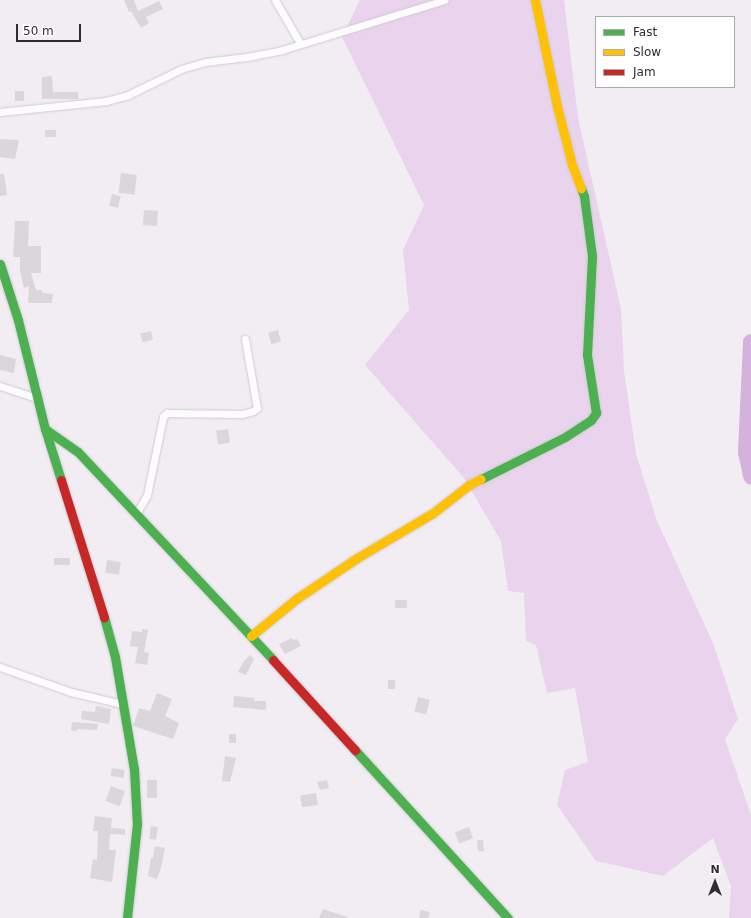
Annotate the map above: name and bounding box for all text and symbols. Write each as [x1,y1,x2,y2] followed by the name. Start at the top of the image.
[18,16,83,42] scale bar
[595,16,735,88] legend
[23,24,54,38] text: 50 m
[633,25,657,39] text: Fast
[633,45,661,59] text: Slow
[633,65,656,79] text: Jam
[695,862,735,902] north arrow
[710,863,720,876] text: N

